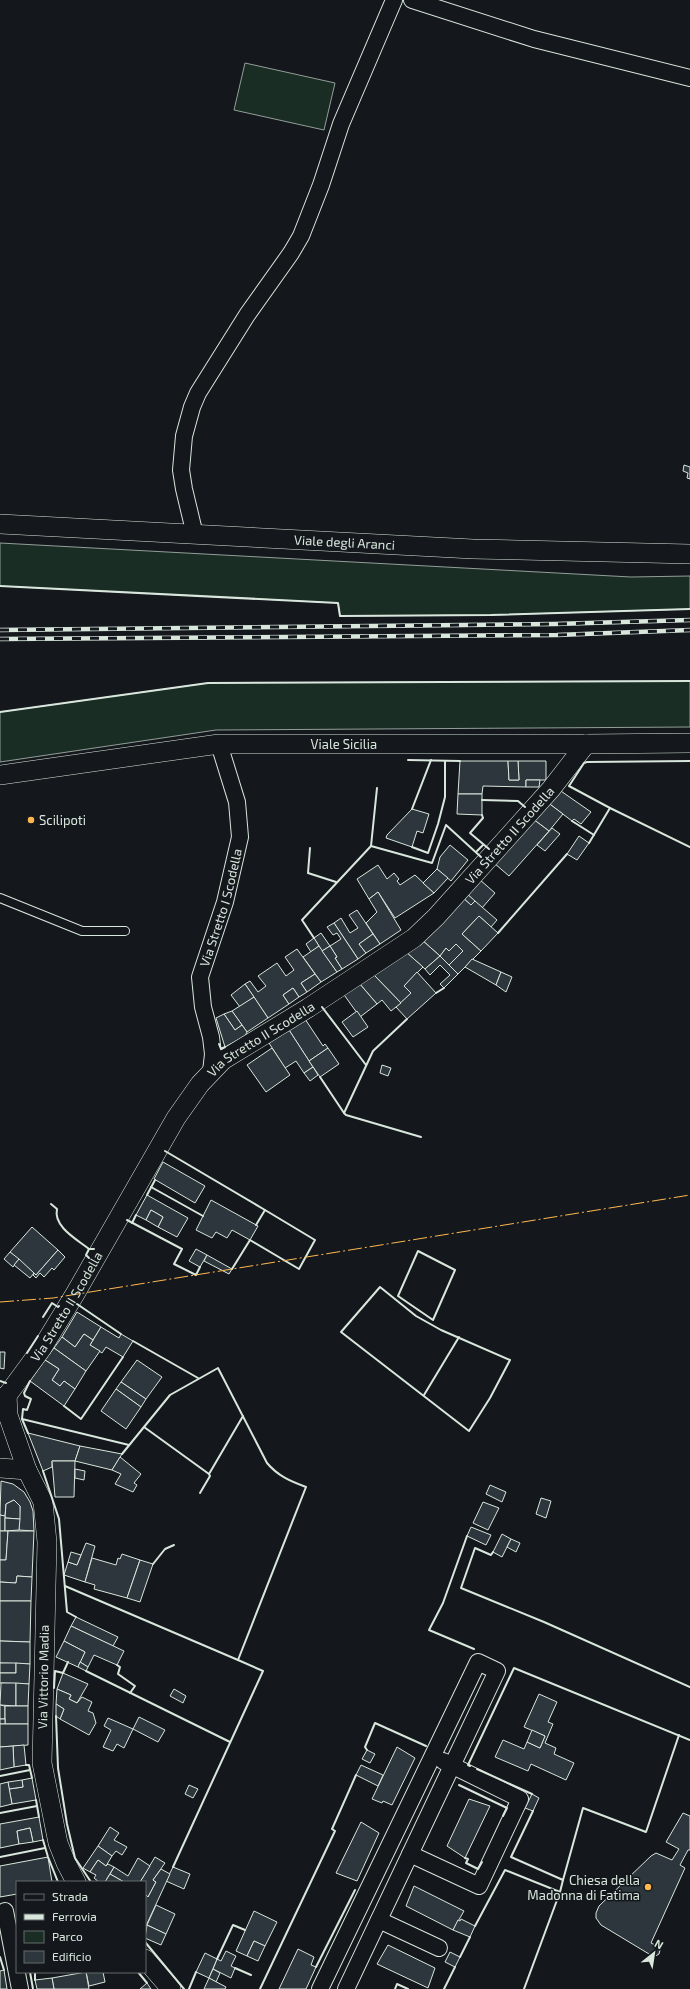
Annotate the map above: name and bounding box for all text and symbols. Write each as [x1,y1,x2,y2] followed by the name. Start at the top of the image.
[294,532,395,553] street label: Viale degli Aranci
[311,736,377,752] street label: Viale Sicilia
[462,783,557,887] street label: Via Stretto II Scodella
[39,812,86,828] place label: Scilipoti
[26,815,36,825] marker: Scilipoti
[196,847,245,969] street label: Via Stretto I Scodella
[204,998,318,1080] street label: Via Stretto II Scodella
[27,1249,106,1365] street label: Via Stretto II Scodella
[34,1625,52,1729] street label: Via Vittorio Madia
[527,1872,640,1903] place label: Chiesa della Madonna di Fatima
[16,1881,146,1973] legend
[643,1882,653,1892] marker: Chiesa della Madonna di Fatima
[52,1889,88,1903] text: Strada
[52,1909,97,1923] text: Ferrovia
[52,1929,83,1943] text: Parco
[634,1933,674,1973] north arrow
[653,1936,666,1952] text: N
[52,1949,92,1963] text: Edificio

